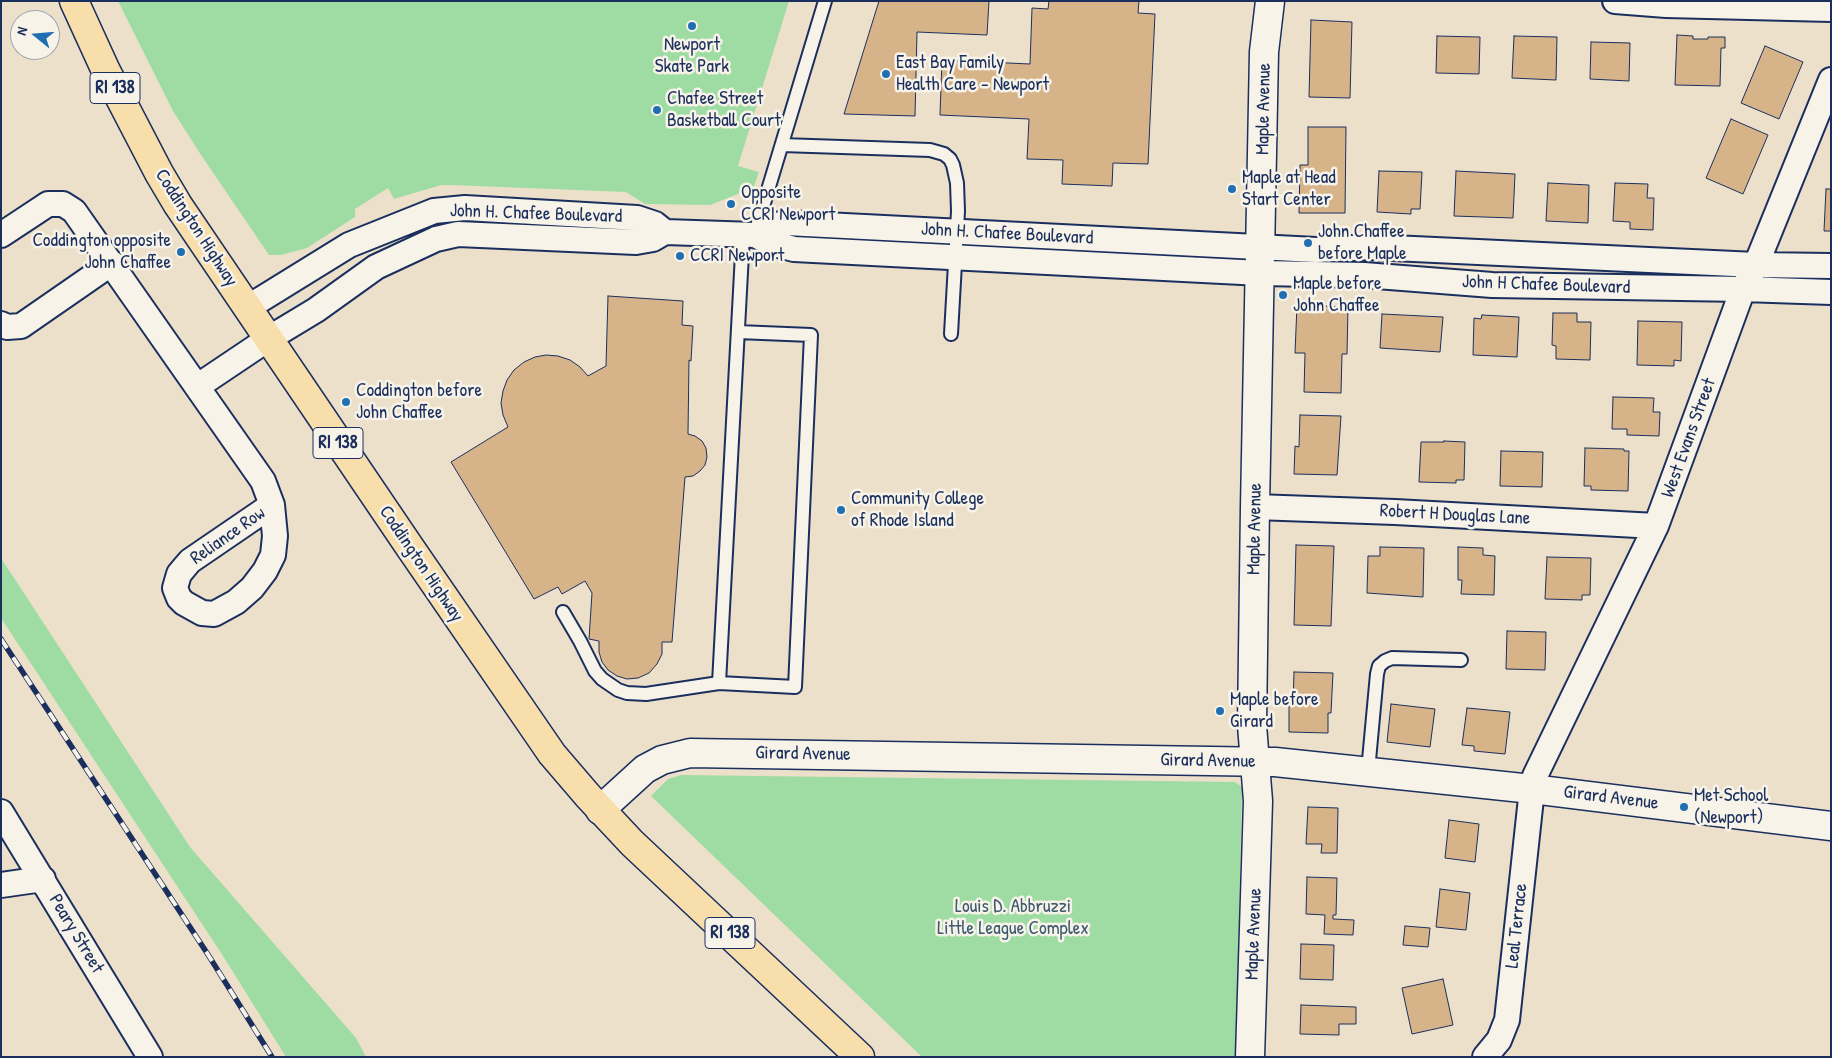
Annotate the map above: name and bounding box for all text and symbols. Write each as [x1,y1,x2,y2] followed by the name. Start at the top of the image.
[10,10,60,60] north arrow
[686,20,698,32] marker: Newport Skate Park
[11,24,31,37] text: N
[655,34,729,78] place label: Newport Skate Park
[896,52,1049,96] place label: East Bay Family Health Care - Newport
[1252,63,1276,155] street label: Maple Avenue
[880,68,892,80] marker: East Bay Family Health Care - Newport
[90,73,140,104] road number: RI 138
[667,88,781,132] place label: Chafee Street Basketball Court
[651,104,663,116] marker: Chafee Street Basketball Court
[150,165,242,291] street label: Coddington Highway
[1242,167,1336,211] place label: Maple at Head Start Center
[741,182,835,226] place label: Opposite CCRI Newport
[1226,183,1238,195] marker: Maple at Head Start Center
[725,198,737,210] marker: Opposite CCRI Newport
[449,200,623,228] street label: John H. Chafee Boulevard
[920,218,1094,250] street label: John H. Chafee Boulevard
[1318,221,1407,265] place label: John Chaffee before Maple
[32,230,171,274] place label: Coddington opposite John Chaffee
[1302,237,1314,249] marker: John Chaffee before Maple
[690,245,784,267] place label: CCRI Newport
[175,246,187,258] marker: Coddington opposite John Chaffee
[674,250,686,262] marker: CCRI Newport
[1461,271,1631,299] street label: John H Chafee Boulevard
[1293,273,1382,317] place label: Maple before John Chaffee
[1277,289,1289,301] marker: Maple before John Chaffee
[1657,375,1721,501] street label: West Evans Street
[356,380,482,424] place label: Coddington before John Chaffee
[340,396,352,408] marker: Coddington before John Chaffee
[313,428,363,458] road number: RI 138
[1243,483,1267,575] street label: Maple Avenue
[851,488,984,532] place label: Community College of Rhode Island
[1379,500,1531,530] street label: Robert H Douglas Lane
[186,502,270,570] street label: Reliance Row
[374,502,468,626] street label: Coddington Highway
[835,504,847,516] marker: Community College of Rhode Island
[1230,689,1319,733] place label: Maple before Girard
[1214,705,1226,717] marker: Maple before Girard
[755,742,851,766] street label: Girard Avenue
[1160,749,1256,773] street label: Girard Avenue
[1562,781,1660,815] street label: Girard Avenue
[1694,785,1768,829] place label: Met School (Newport)
[1678,801,1690,813] marker: Met School (Newport)
[1501,883,1533,969] street label: Leal Terrace
[1241,888,1267,980] street label: Maple Avenue
[44,890,108,978] street label: Peary Street
[937,896,1089,940] park label: Louis D. Abbruzzi Little League Complex
[705,918,755,948] road number: RI 138

